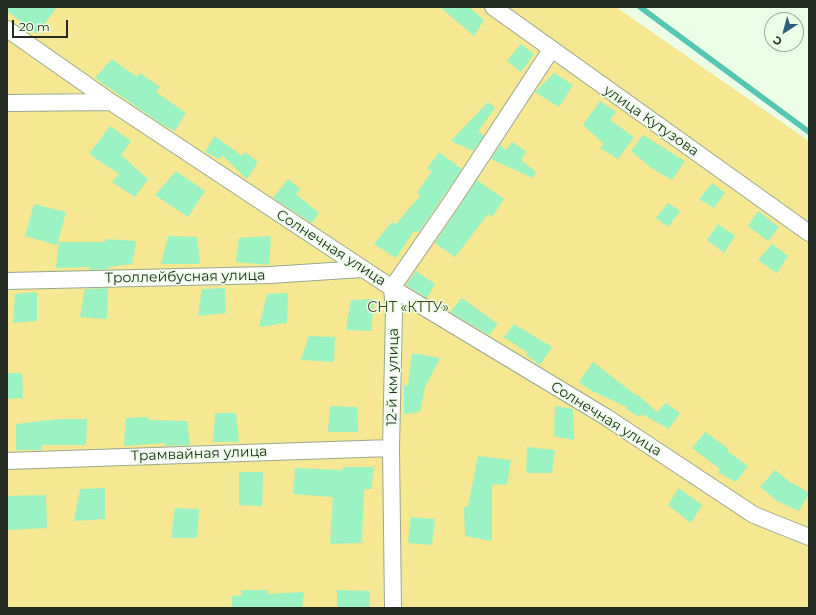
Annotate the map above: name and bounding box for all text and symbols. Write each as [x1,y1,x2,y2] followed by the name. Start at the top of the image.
[14,12,70,38] scale bar
[764,12,804,52] north arrow
[19,19,50,34] text: 20 m
[770,33,785,49] text: С
[600,82,702,160] street label: улица Кутузова
[273,206,389,290] street label: Солнечная улица
[105,267,265,287] street label: Троллейбусная улица
[367,300,449,316] park label: СНТ «КТТУ»
[384,328,402,426] street label: 12-й км улица
[548,378,664,460] street label: Солнечная улица
[130,443,268,465] street label: Трамвайная улица

